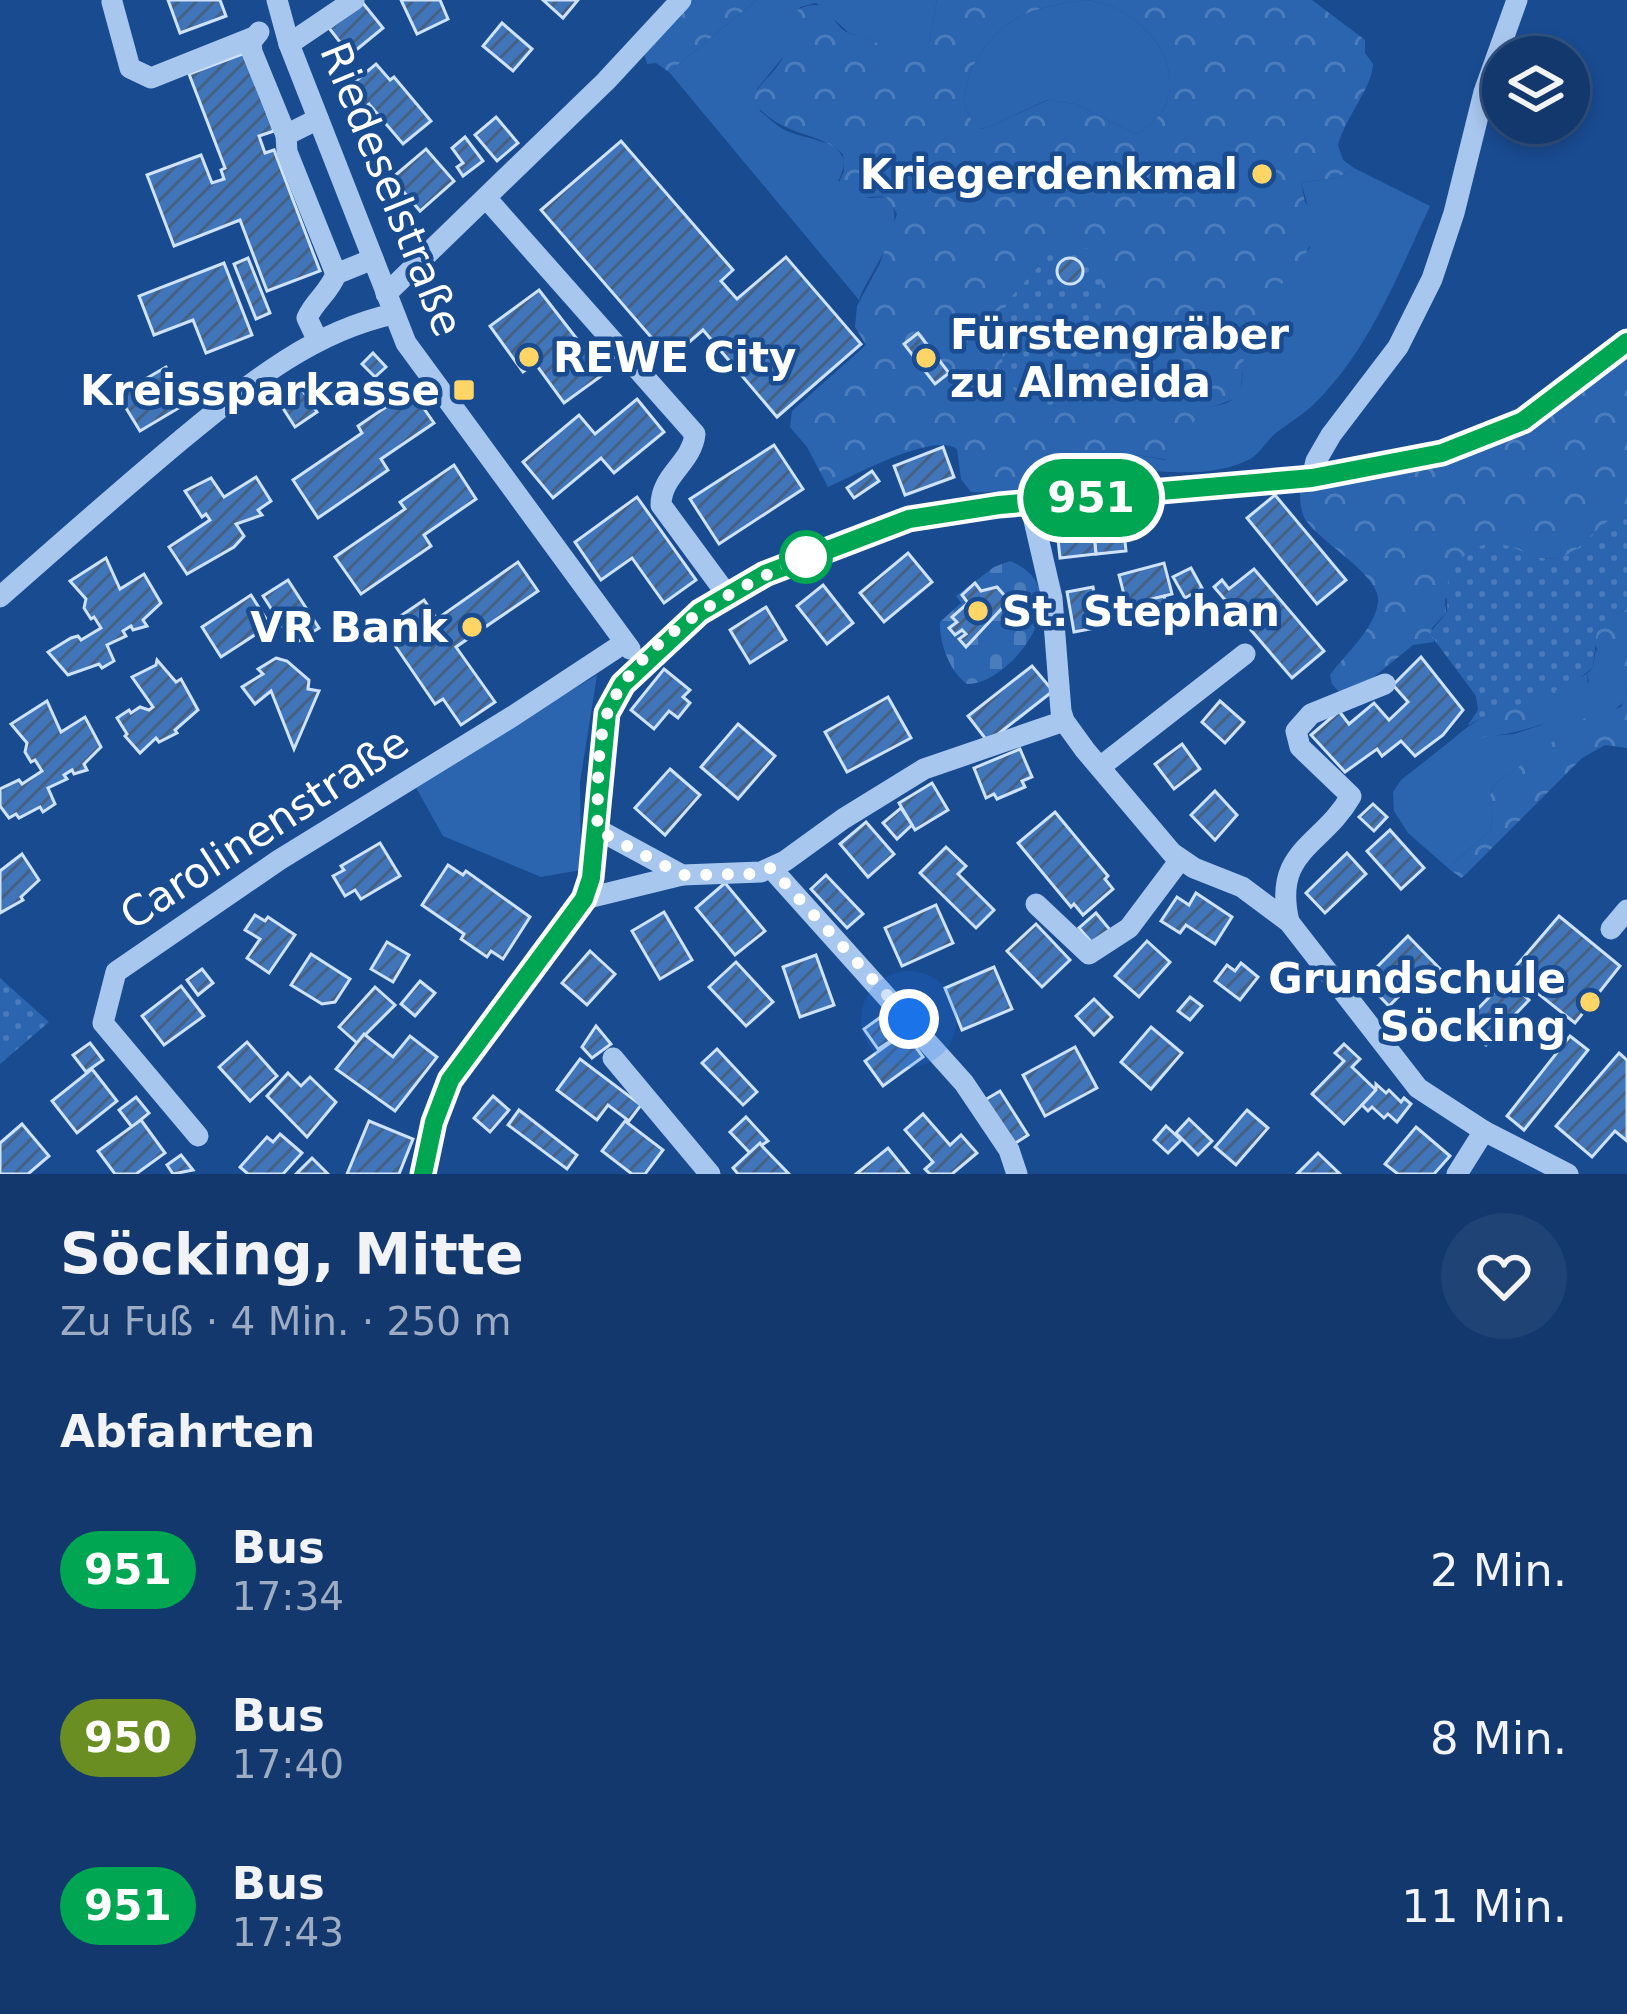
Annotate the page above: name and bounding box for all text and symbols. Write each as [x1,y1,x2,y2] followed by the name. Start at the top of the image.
[310,35,473,343] street label: Riedeselstraße
[1482,36,1590,144] map controls
[1482,36,1590,144] button: layers
[860,150,1238,199] place label: Kriegerdenkmal
[1249,161,1275,187] marker: Kriegerdenkmal
[950,310,1289,407] place label: Fürstengräber zu Almeida
[553,333,796,382] place label: REWE City
[516,344,542,370] marker: REWE City
[913,345,939,371] marker: Fürstengräber zu Almeida
[80,366,440,415] place label: Kreissparkasse
[451,377,477,403] marker: Kreissparkasse
[1022,459,1160,537] line badge: 951
[1047,473,1135,522] text: 951
[781,532,831,582] unlabelled marker
[1002,587,1280,636] place label: St. Stephan
[965,598,991,624] marker: St. Stephan
[250,603,449,652] place label: VR Bank
[459,614,485,640] marker: VR Bank
[111,717,417,940] street label: Carolinenstraße
[1268,954,1566,1051] place label: Grundschule Söcking
[879,989,939,1049] your location
[1577,989,1603,1015] marker: Grundschule Söcking
[1441,1213,1567,1339] button: heart
[60,1221,524,1287] text: Söcking, Mitte
[60,1299,511,1344] text: Zu Fuß · 4 Min. · 250 m
[60,1405,315,1458] text: Abfahrten
[232,1521,325,1574] text: Bus
[1430,1544,1567,1597] text: 2 Min.
[84,1545,172,1594] text: 951
[232,1574,344,1619] text: 17:34
[232,1689,325,1742] text: Bus
[1430,1712,1567,1765] text: 8 Min.
[84,1713,172,1762] text: 950
[232,1742,344,1787] text: 17:40
[232,1857,325,1910] text: Bus
[1401,1880,1567,1933] text: 11 Min.
[84,1881,172,1930] text: 951
[232,1910,344,1955] text: 17:43

